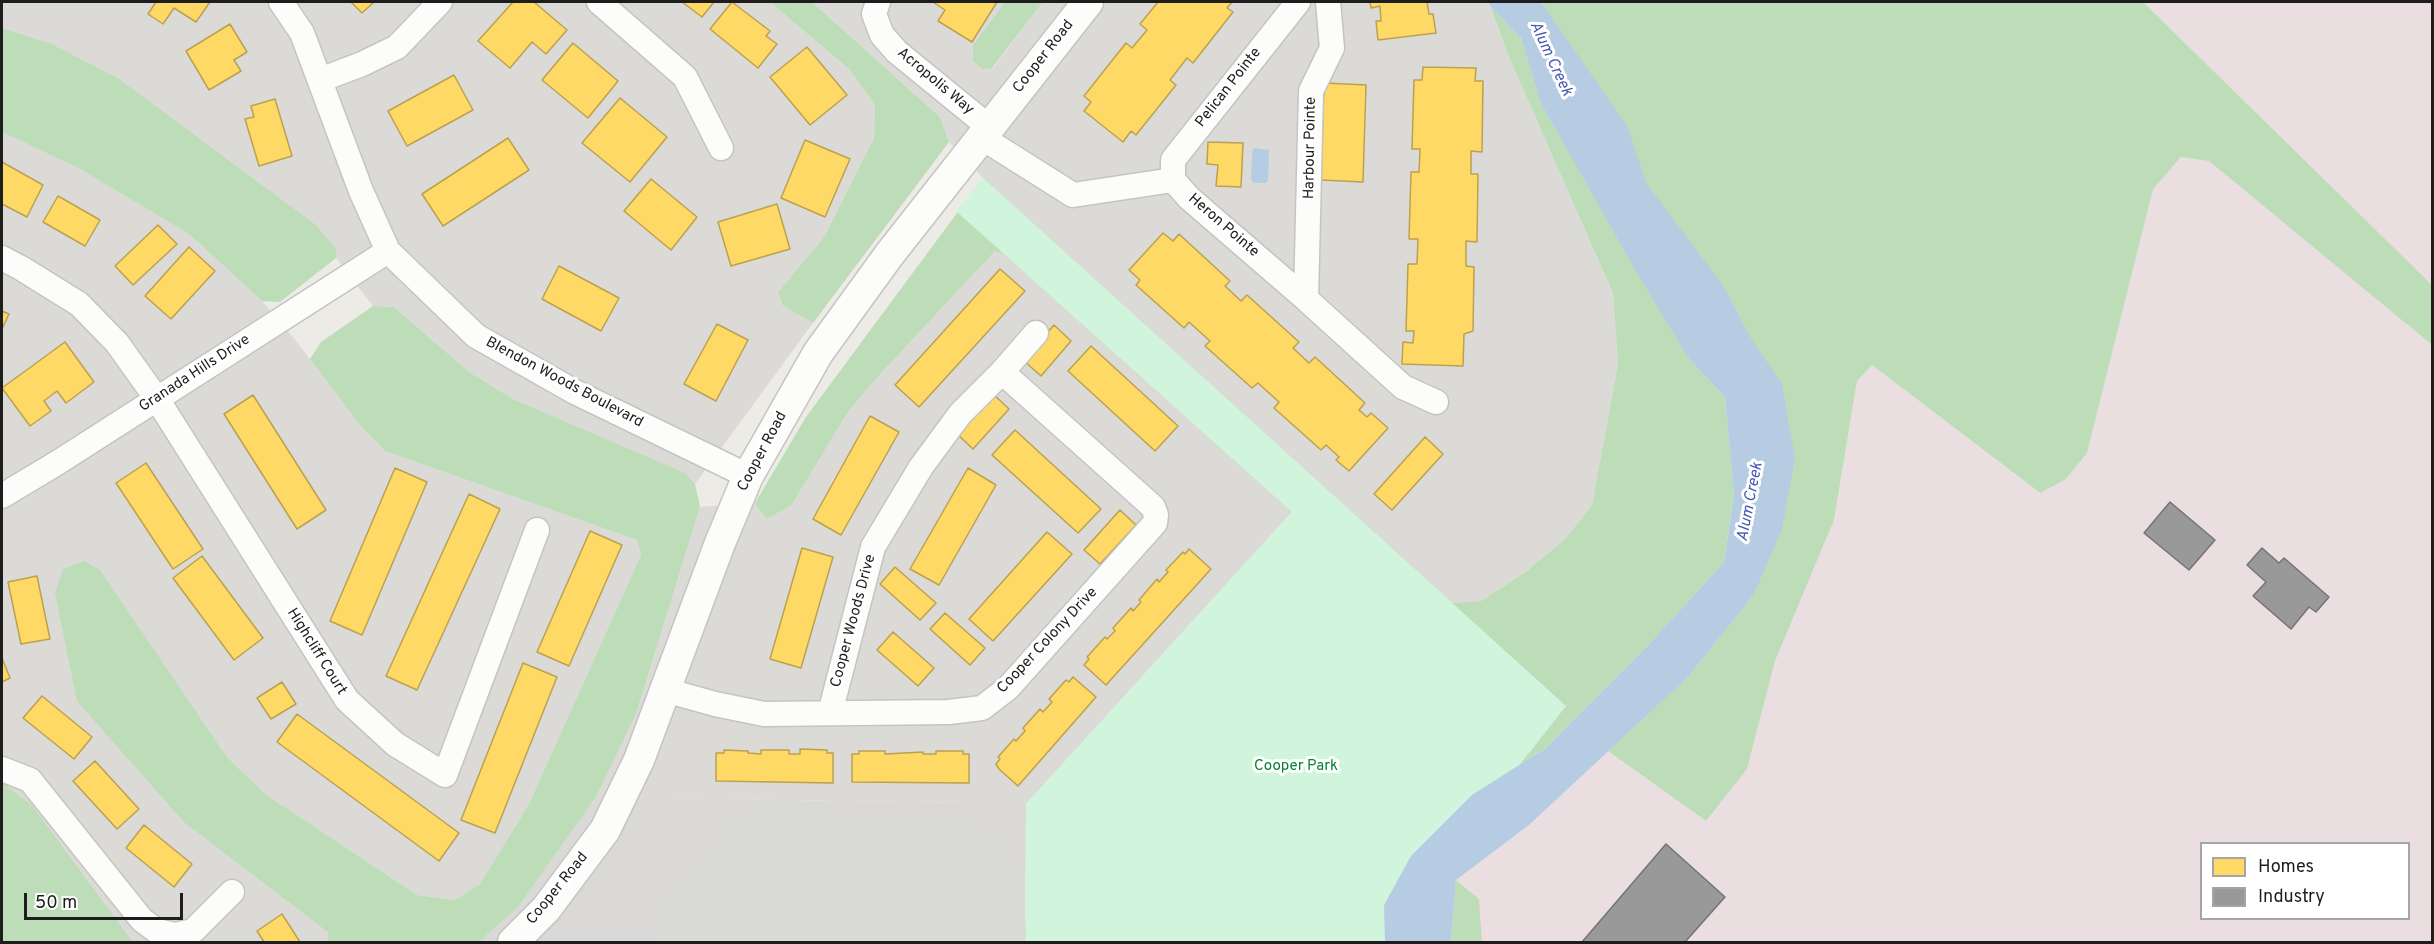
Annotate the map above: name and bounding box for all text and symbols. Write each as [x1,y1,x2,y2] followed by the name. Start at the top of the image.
[1010,17,1078,97] street label: Cooper Road
[1524,19,1576,99] water label: Alum Creek
[893,45,977,119] street label: Acropolis Way
[1192,45,1266,131] street label: Pelican Pointe
[1301,97,1321,199] street label: Harbour Pointe
[1184,190,1262,262] street label: Heron Pointe
[136,331,254,417] street label: Granada Hills Drive
[482,334,646,432] street label: Blendon Woods Boulevard
[734,409,792,495] street label: Cooper Road
[1734,461,1768,543] water label: Alum Creek
[828,552,880,690] street label: Cooper Woods Drive
[994,584,1102,698] street label: Cooper Colony Drive
[282,605,350,699] street label: Highcliff Court
[1254,758,1338,776] park label: Cooper Park
[2200,842,2410,920] legend
[523,849,593,929] street label: Cooper Road
[2258,856,2314,879] text: Homes
[27,881,186,919] scale bar
[2258,886,2325,909] text: Industry
[35,892,77,915] text: 50 m

